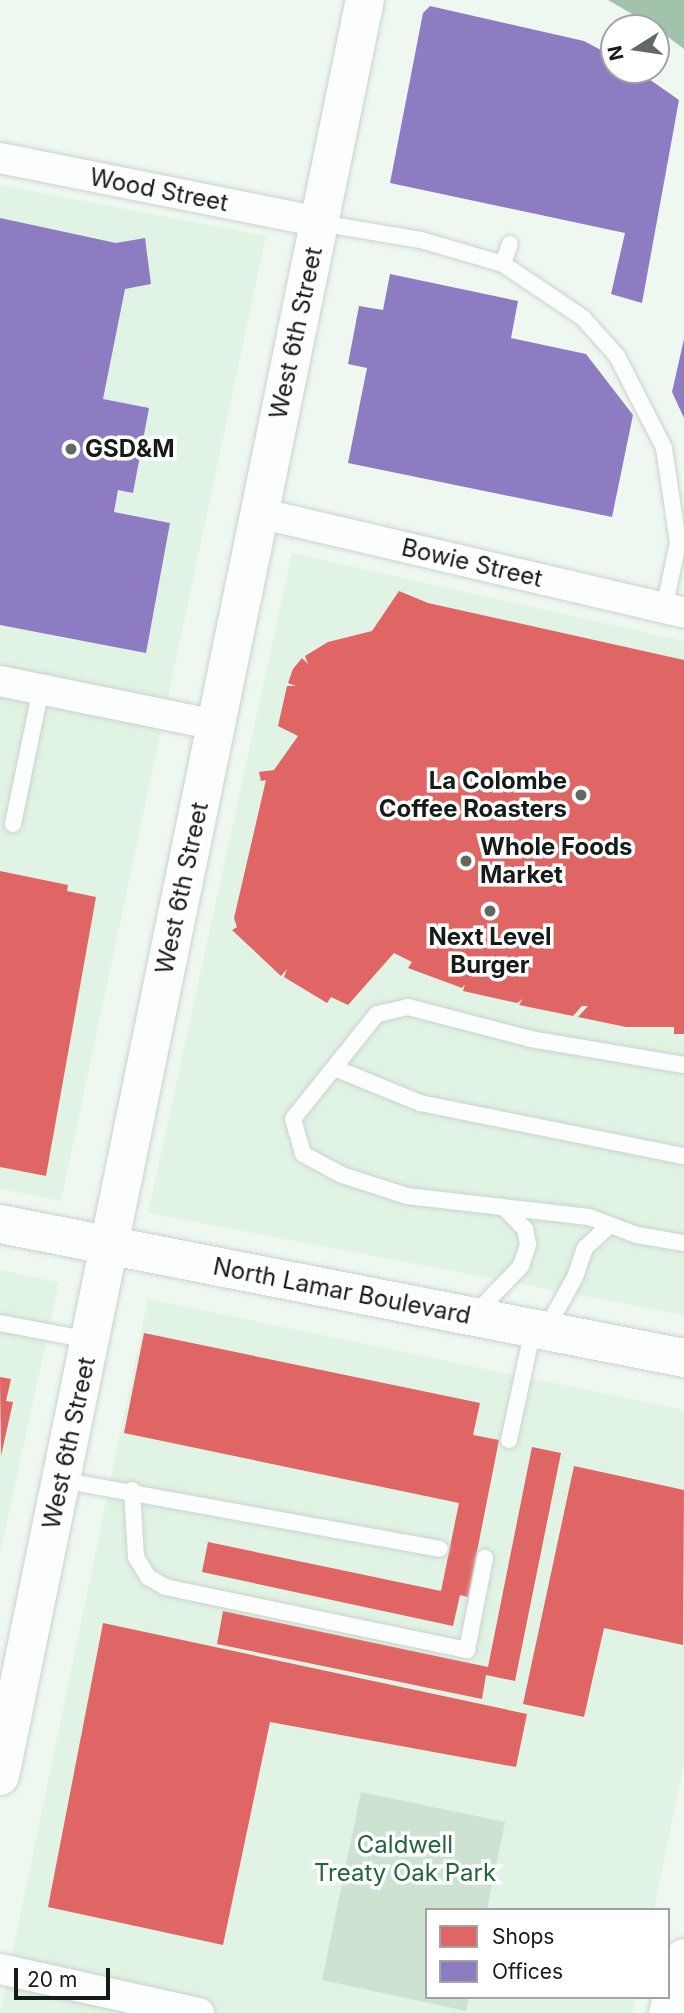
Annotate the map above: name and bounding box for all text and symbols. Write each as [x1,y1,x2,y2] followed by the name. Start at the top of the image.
[600,14,670,84] north arrow
[603,44,629,63] text: N
[87,162,231,218] street label: Wood Street
[264,244,328,422] street label: West 6th Street
[85,435,175,463] place label: GSD&M
[63,441,79,457] marker: GSD&M
[399,533,545,593] street label: Bowie Street
[379,767,567,823] place label: La Colombe Coffee Roasters
[573,787,589,803] marker: La Colombe Coffee Roasters
[150,799,214,977] street label: West 6th Street
[480,833,632,889] place label: Whole Foods Market
[458,853,474,869] marker: Whole Foods Market
[482,903,498,919] marker: Next Level Burger
[428,923,552,979] place label: Next Level Burger
[211,1252,473,1330] street label: North Lamar Boulevard
[37,1354,101,1532] street label: West 6th Street
[314,1831,496,1887] park label: Caldwell Treaty Oak Park
[425,1908,670,1999] legend
[492,1924,554,1949] text: Shops
[18,1954,114,1998] scale bar
[492,1959,563,1984] text: Offices
[27,1967,77,1992] text: 20 m

